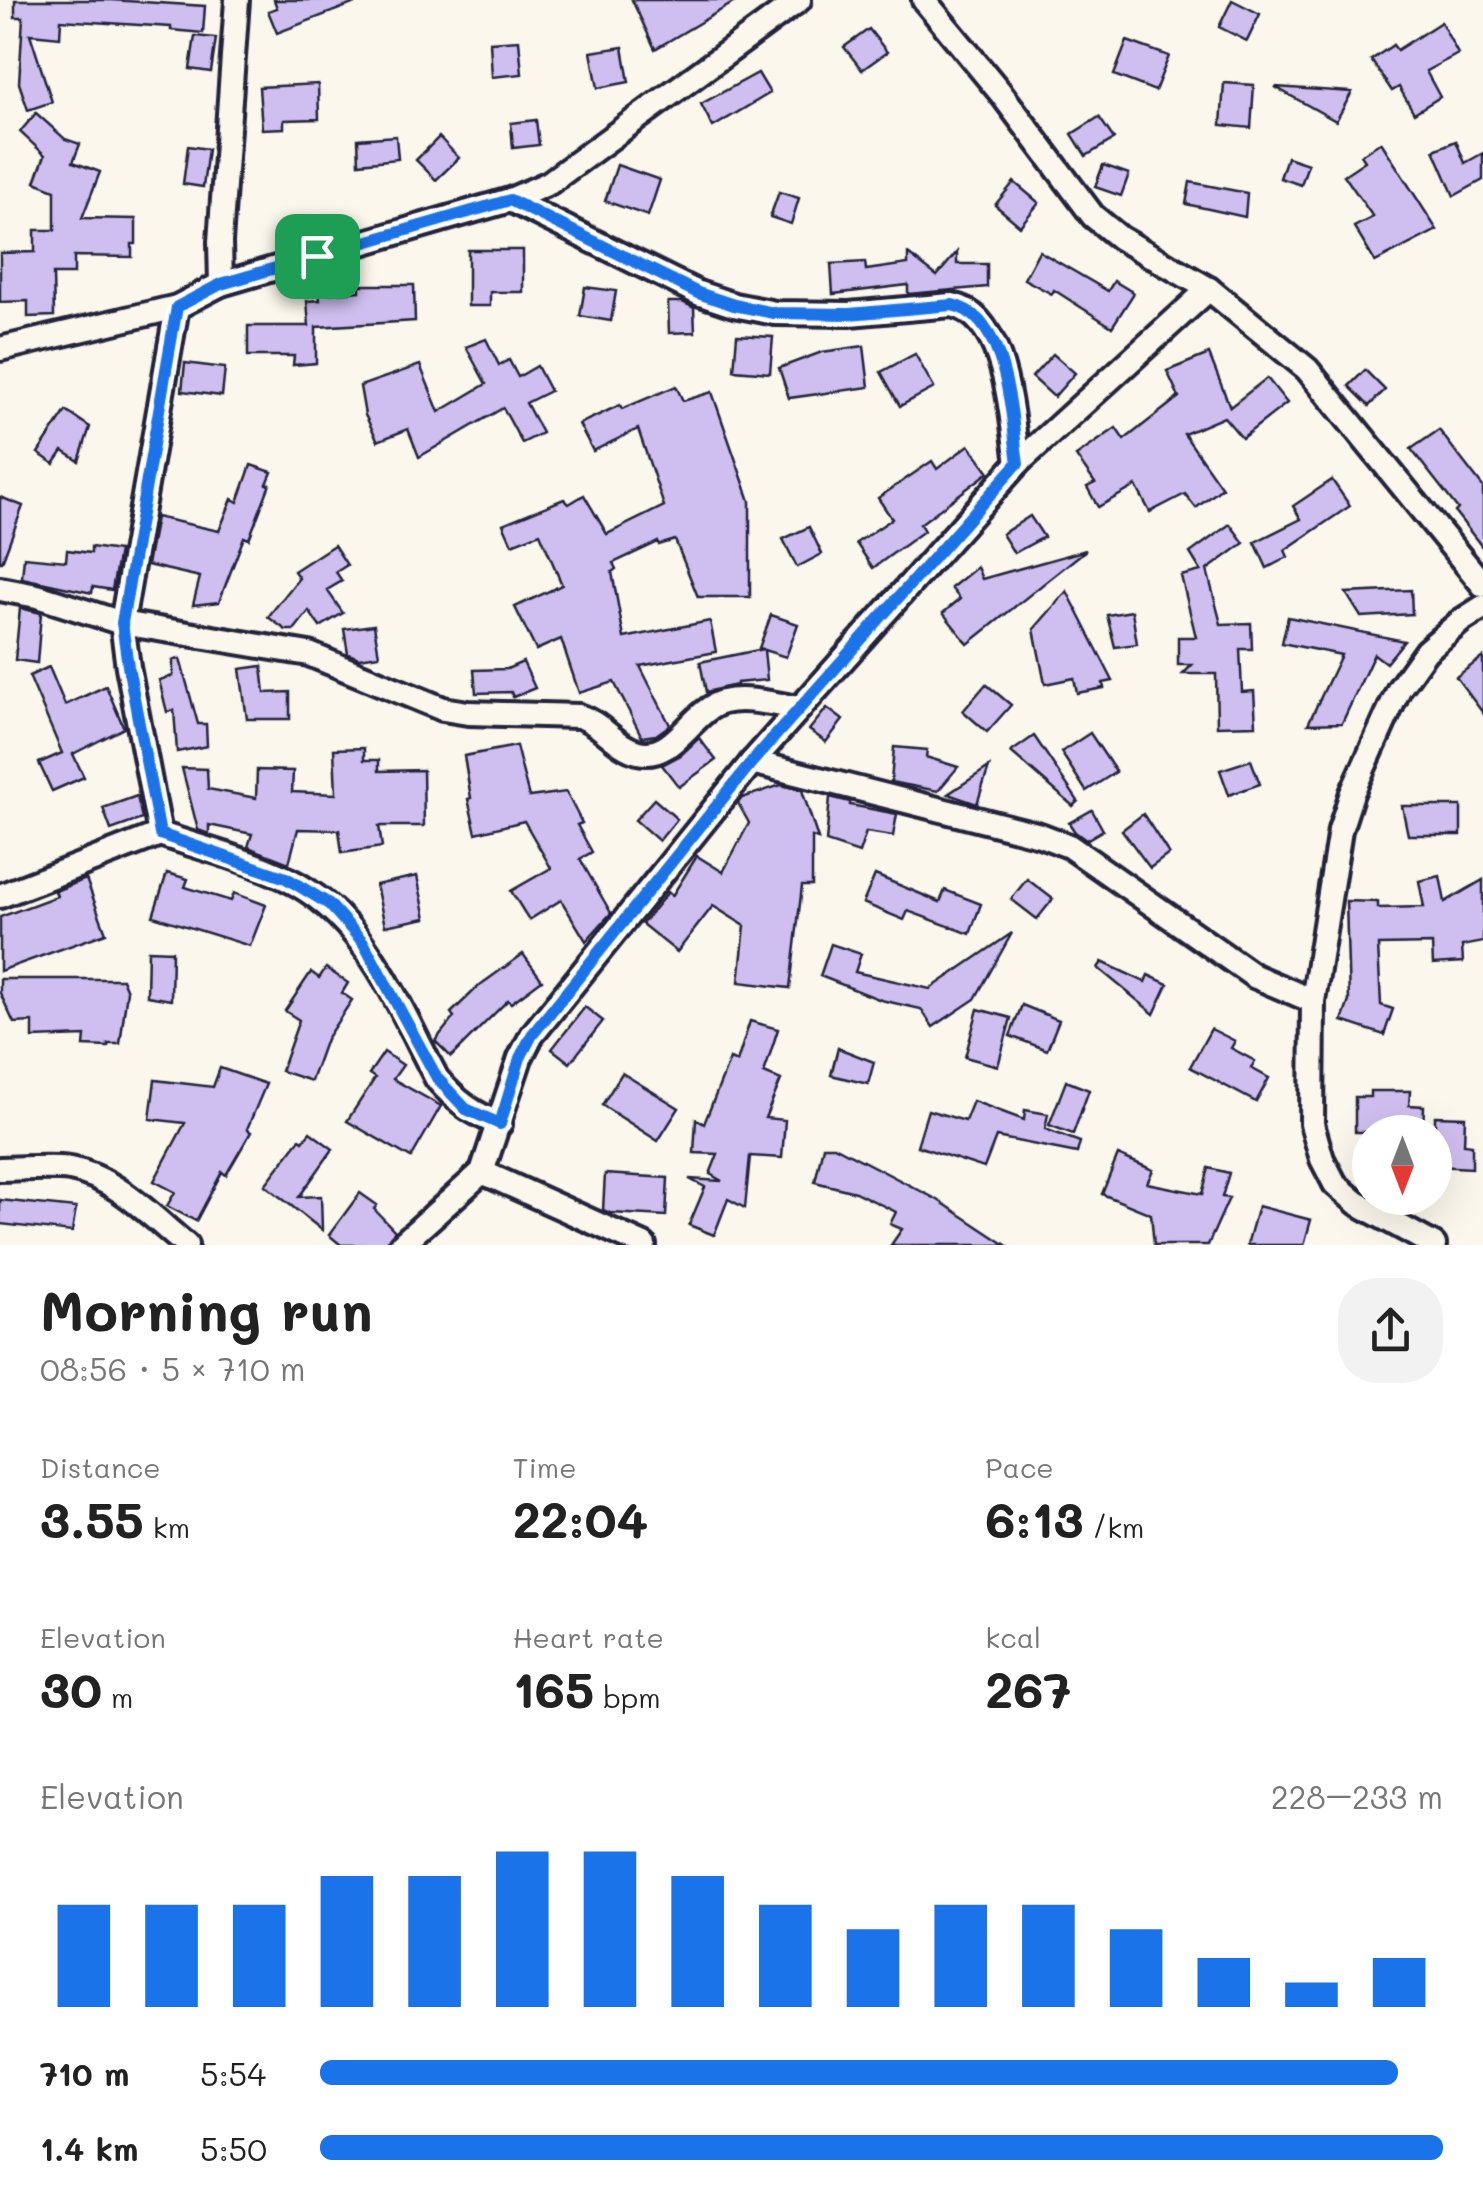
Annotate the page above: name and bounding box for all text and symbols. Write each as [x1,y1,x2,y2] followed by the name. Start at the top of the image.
[275,214,360,299] pin
[290,229,345,284] icon: arrive
[1352,1115,1452,1215] north arrow
[1352,1115,1452,1215] map controls
[40,1273,373,1345] text: Morning run
[1338,1278,1443,1383] button: share
[40,1347,305,1389] text: 08:56 · 5 × 710 m
[40,1449,161,1485] text: Distance
[513,1449,576,1485] text: Time
[985,1449,1054,1485] text: Pace
[40,1485,144,1551] text: 3.55
[513,1485,648,1551] text: 22:04
[985,1485,1084,1551] text: 6:13
[144,1509,190,1545] text: km
[1084,1509,1144,1545] text: /km
[40,1619,166,1655] text: Elevation
[513,1619,664,1655] text: Heart rate
[985,1619,1041,1655] text: kcal
[40,1655,102,1721] text: 30
[513,1655,594,1721] text: 165
[985,1655,1071,1721] text: 267
[102,1679,133,1715] text: m
[594,1679,661,1715] text: bpm
[40,1775,184,1817] text: Elevation
[1271,1775,1443,1817] text: 228–233 m
[40,2052,130,2094] text: 710 m
[200,2052,266,2094] text: 5:54
[40,2127,139,2169] text: 1.4 km
[200,2127,267,2169] text: 5:50

